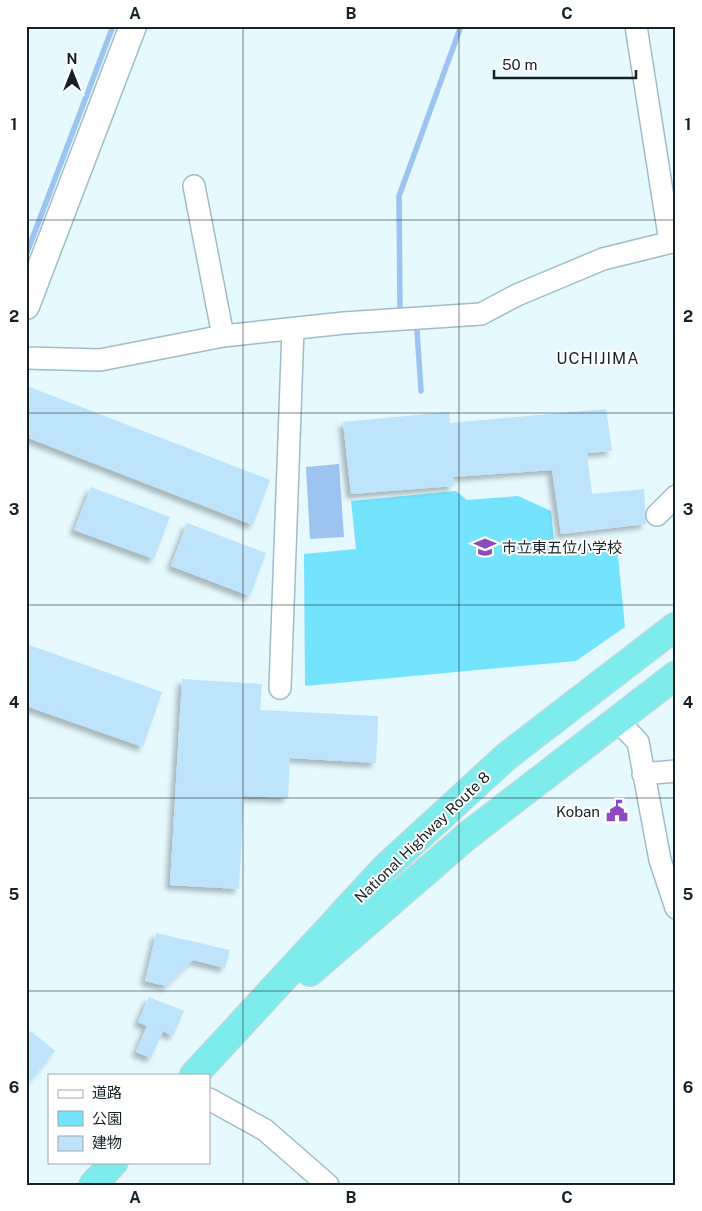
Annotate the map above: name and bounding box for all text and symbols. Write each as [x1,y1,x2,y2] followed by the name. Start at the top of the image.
[129,4,141,23] text: A
[346,4,357,23] text: B
[561,4,573,23] text: C
[48,48,98,98] north arrow
[494,48,637,80] scale bar
[67,51,77,67] text: N
[502,56,537,73] text: 50 m
[11,115,17,134] text: 1
[685,115,691,134] text: 1
[9,307,19,326] text: 2
[683,307,693,326] text: 2
[556,349,640,368] district label: UCHIJIMA
[9,500,19,519] text: 3
[683,500,693,519] text: 3
[472,534,498,560] school or university icon: 市立東五位小学校
[502,539,622,556] place label: 市立東五位小学校
[9,693,20,712] text: 4
[683,693,694,712] text: 4
[351,768,493,906] street label: National Highway Route 8
[604,798,630,824] public building icon: Koban
[556,803,600,820] place label: Koban
[9,885,20,904] text: 5
[683,885,694,904] text: 5
[48,1074,210,1164] legend
[9,1078,19,1097] text: 6
[683,1078,693,1097] text: 6
[92,1084,122,1101] text: 道路
[92,1110,122,1127] text: 公園
[92,1134,122,1151] text: 建物
[129,1188,141,1207] text: A
[346,1188,357,1207] text: B
[561,1188,573,1207] text: C

